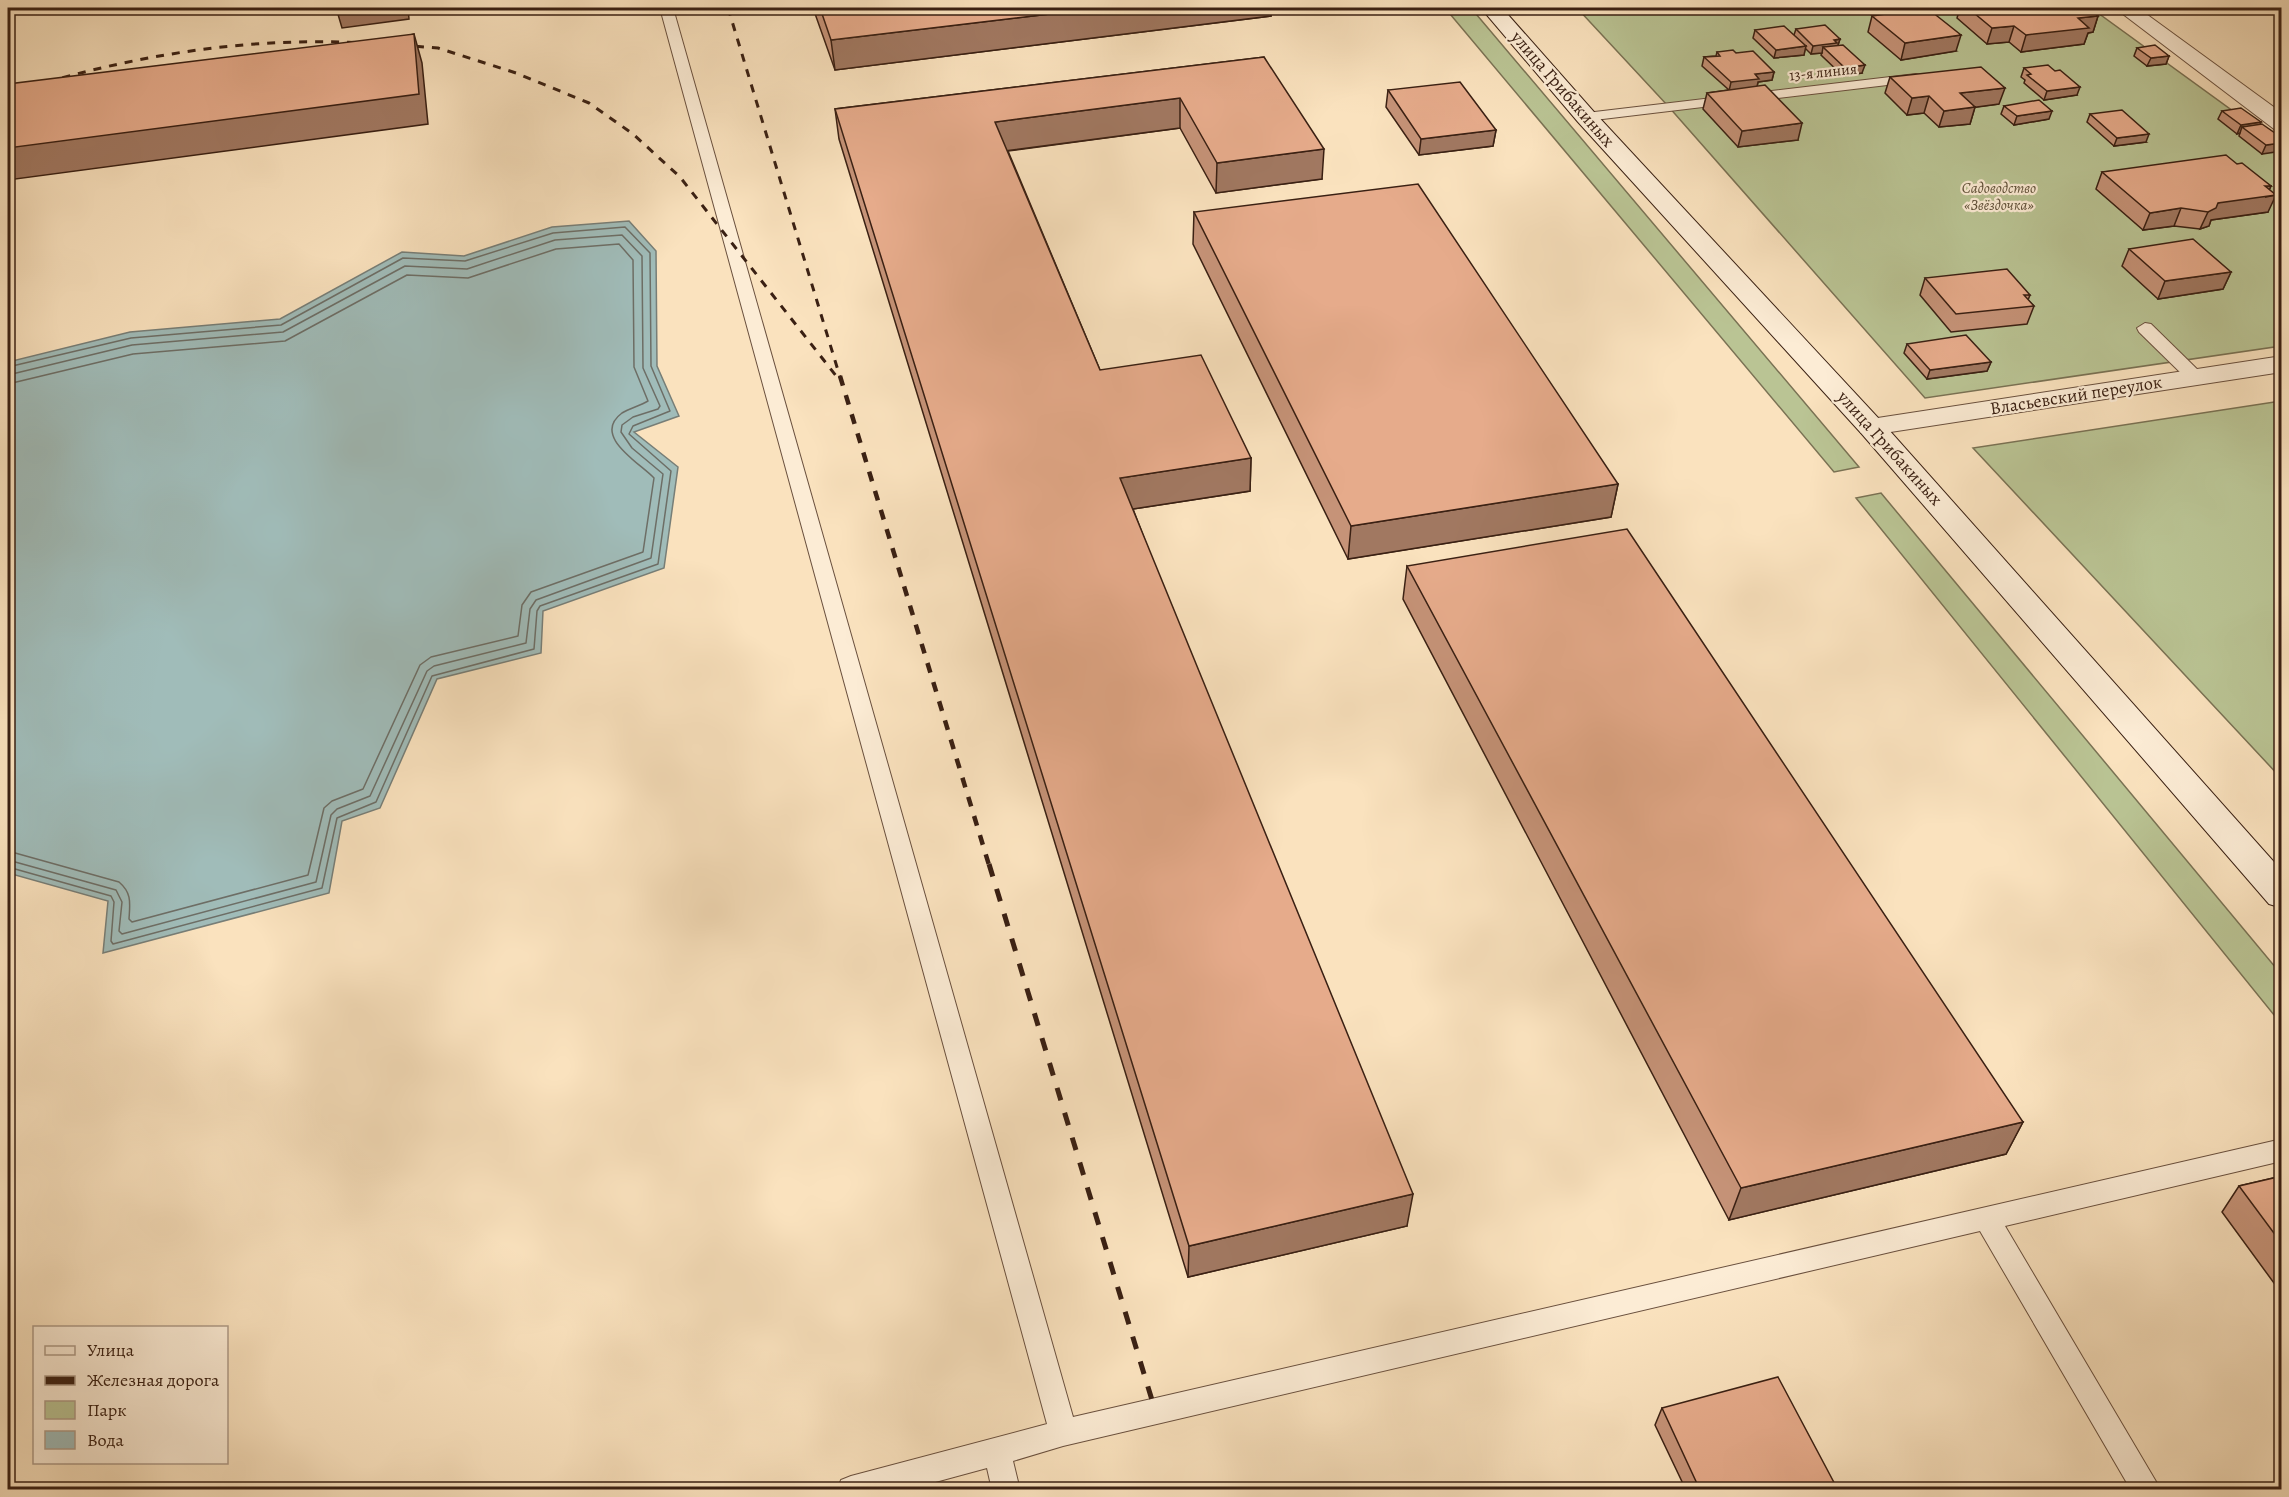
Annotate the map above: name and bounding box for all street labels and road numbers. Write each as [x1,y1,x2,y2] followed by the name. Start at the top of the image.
[1505,25,1620,152] street label: улица Грибакиных
[1788,59,1858,85] street label: 13-я линия
[1988,370,2164,420] street label: Власьевский переулок
[1831,385,1948,511] street label: улица Грибакиных

